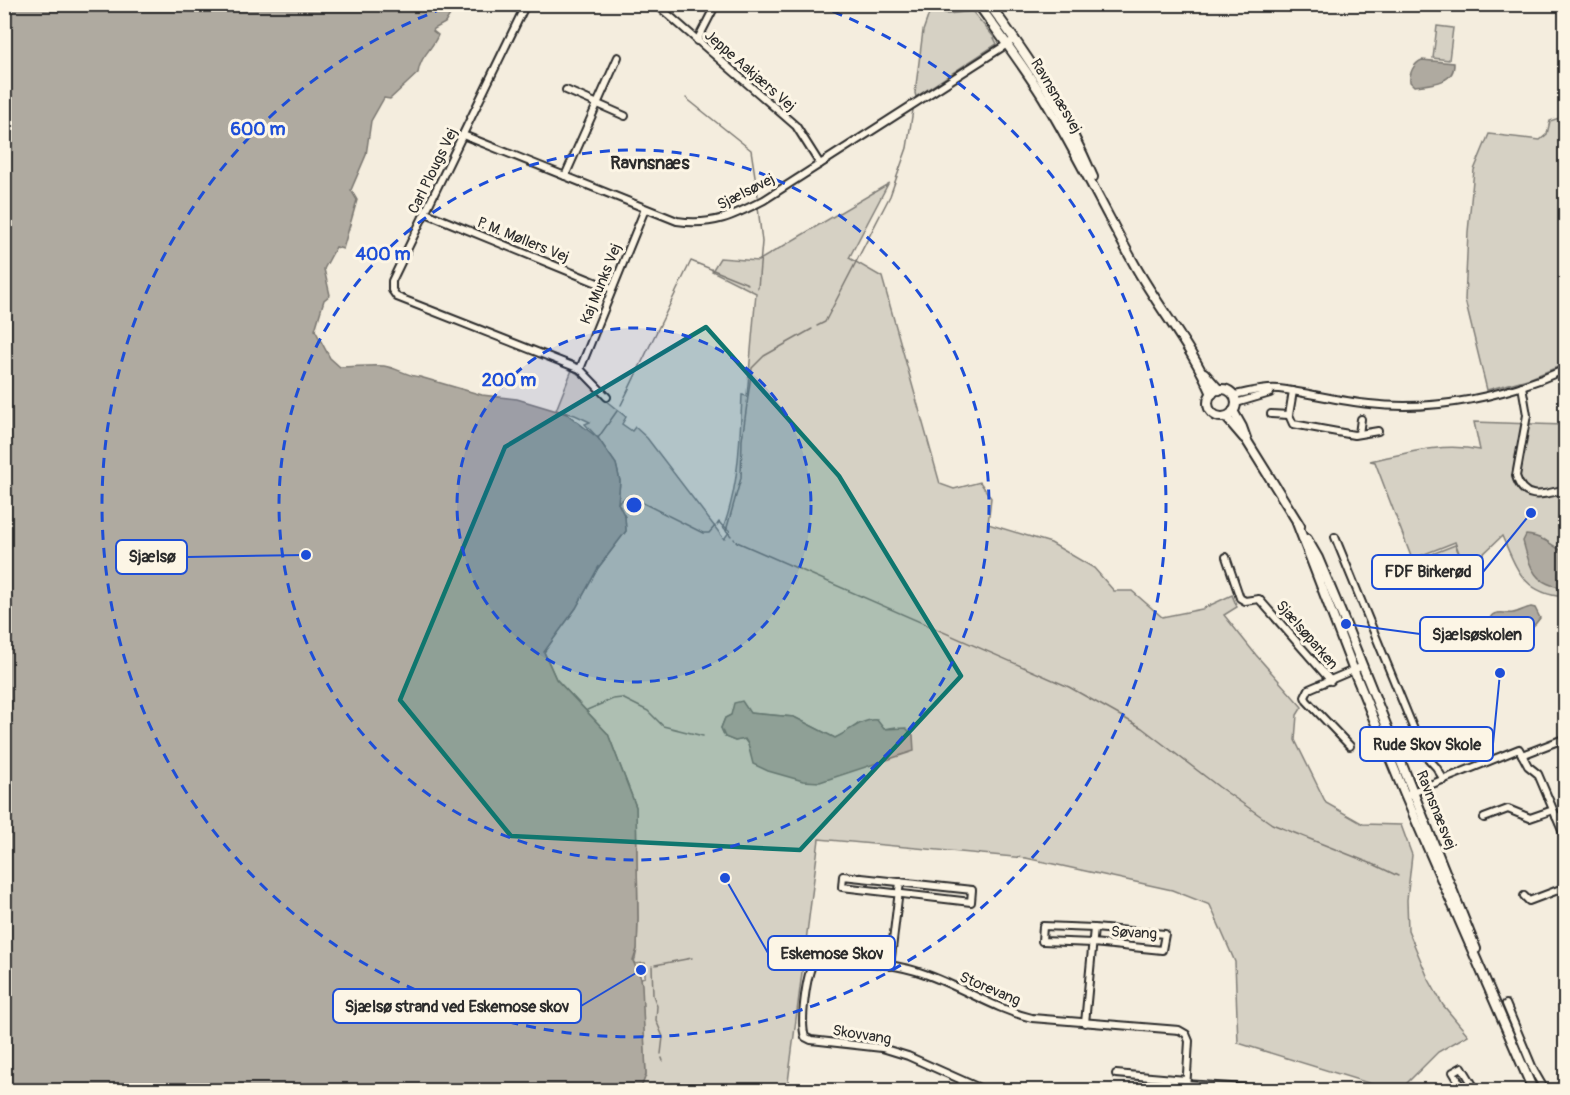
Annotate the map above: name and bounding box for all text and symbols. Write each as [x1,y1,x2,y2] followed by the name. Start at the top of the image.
[701,26,799,116] street label: Jeppe Aakjærs Vej
[1026,55,1086,137] street label: Ravnsnæsvej
[231,118,285,141] text: 600 m
[404,125,462,217] street label: Carl Plougs Vej
[610,152,691,175] district label: Ravnsnæs
[714,170,778,214] street label: Sjælsøvej
[474,213,572,267] street label: P. M. Møllers Vej
[576,241,626,327] street label: Kaj Munks Vej
[356,243,410,266] text: 400 m
[482,369,536,392] text: 200 m
[624,495,644,515] centre of rings
[116,540,187,574] callout: Sjælsø
[128,547,176,567] text: Sjælsø
[1372,555,1483,589] callout: FDF Birkerød
[1384,562,1472,582] text: FDF Birkerød
[1272,597,1342,673] street label: Sjælsøparken
[1420,617,1534,651] callout: Sjælsøskolen
[1432,625,1522,645] text: Sjælsøskolen
[1360,727,1493,761] callout: Rude Skov Skole
[1373,735,1482,755] text: Rude Skov Skole
[1412,768,1460,852] street label: Ravnsnæsvej
[1110,922,1158,944] street label: Søvang
[768,936,895,970] callout: Eskemose Skov
[781,944,883,964] text: Eskemose Skov
[957,968,1023,1010] street label: Storevang
[333,989,581,1023] callout: Sjælsø strand ved Eskemose skov
[345,997,569,1017] text: Sjælsø strand ved Eskemose skov
[831,1021,893,1049] street label: Skovvang

